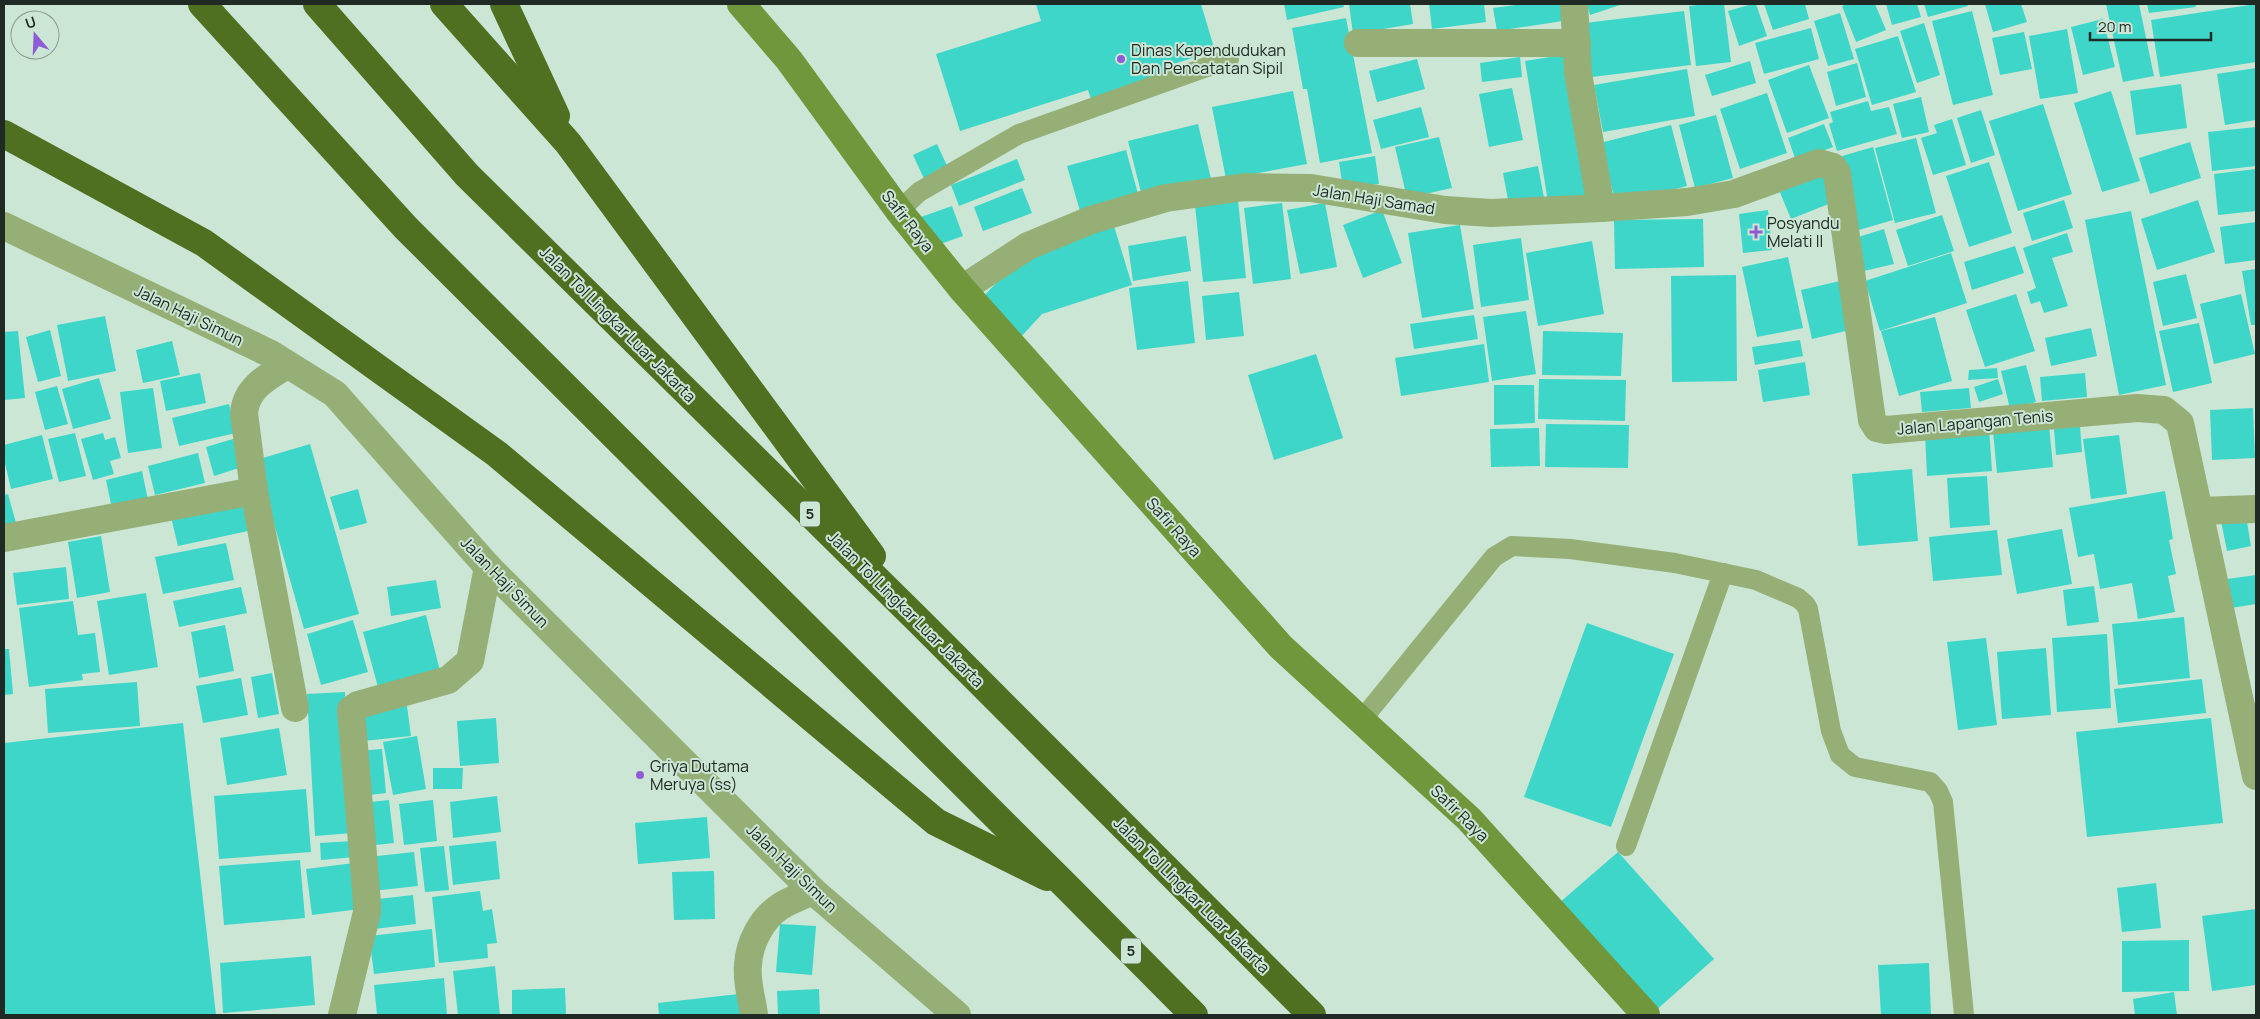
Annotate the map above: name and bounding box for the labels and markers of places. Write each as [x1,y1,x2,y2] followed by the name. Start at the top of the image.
[1131,39,1286,79] place label: Dinas Kependudukan Dan Pencatatan Sipil
[1115,53,1127,65] marker: Dinas Kependudukan Dan Pencatatan Sipil
[1767,212,1840,252] place label: Posyandu Melati II
[1749,225,1763,239] marker: Posyandu Melati II
[650,755,749,795] place label: Griya Dutama Meruya (ss)
[634,769,646,781] marker: Griya Dutama Meruya (ss)

